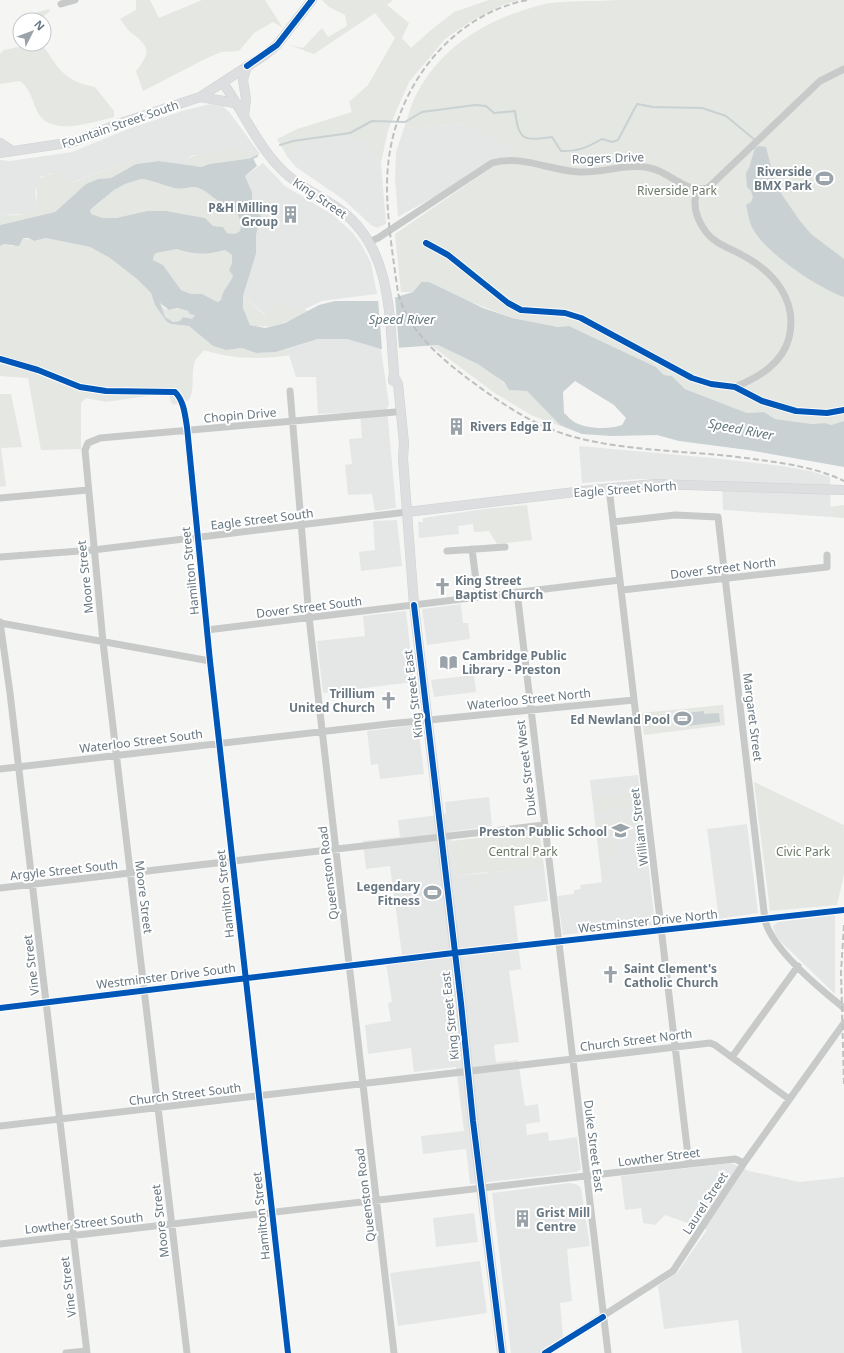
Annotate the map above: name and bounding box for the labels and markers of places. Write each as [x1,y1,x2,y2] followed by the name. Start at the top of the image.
[754,163,813,194] place label: Riverside BMX Park
[815,168,835,188] sports icon: Riverside BMX Park
[208,199,278,230] place label: P&H Milling Group
[281,204,301,224] building icon: P&H Milling Group
[447,416,467,436] building icon: Rivers Edge II
[470,418,552,435] place label: Rivers Edge II
[455,572,543,603] place label: King Street Baptist Church
[432,577,452,597] church icon: King Street Baptist Church
[462,647,567,678] place label: Cambridge Public Library - Preston
[439,652,459,672] library icon: Cambridge Public Library - Preston
[289,685,375,716] place label: Trillium United Church
[378,690,398,710] church icon: Trillium United Church
[673,709,693,729] sports icon: Ed Newland Pool
[570,711,670,728] place label: Ed Newland Pool
[610,821,630,841] school or university icon: Preston Public School
[479,823,607,840] place label: Preston Public School
[357,878,420,909] place label: Legendary Fitness
[423,883,443,903] sports icon: Legendary Fitness
[624,960,718,991] place label: Saint Clement's Catholic Church
[601,965,621,985] church icon: Saint Clement's Catholic Church
[536,1204,590,1235] place label: Grist Mill Centre
[513,1209,533,1229] building icon: Grist Mill Centre

